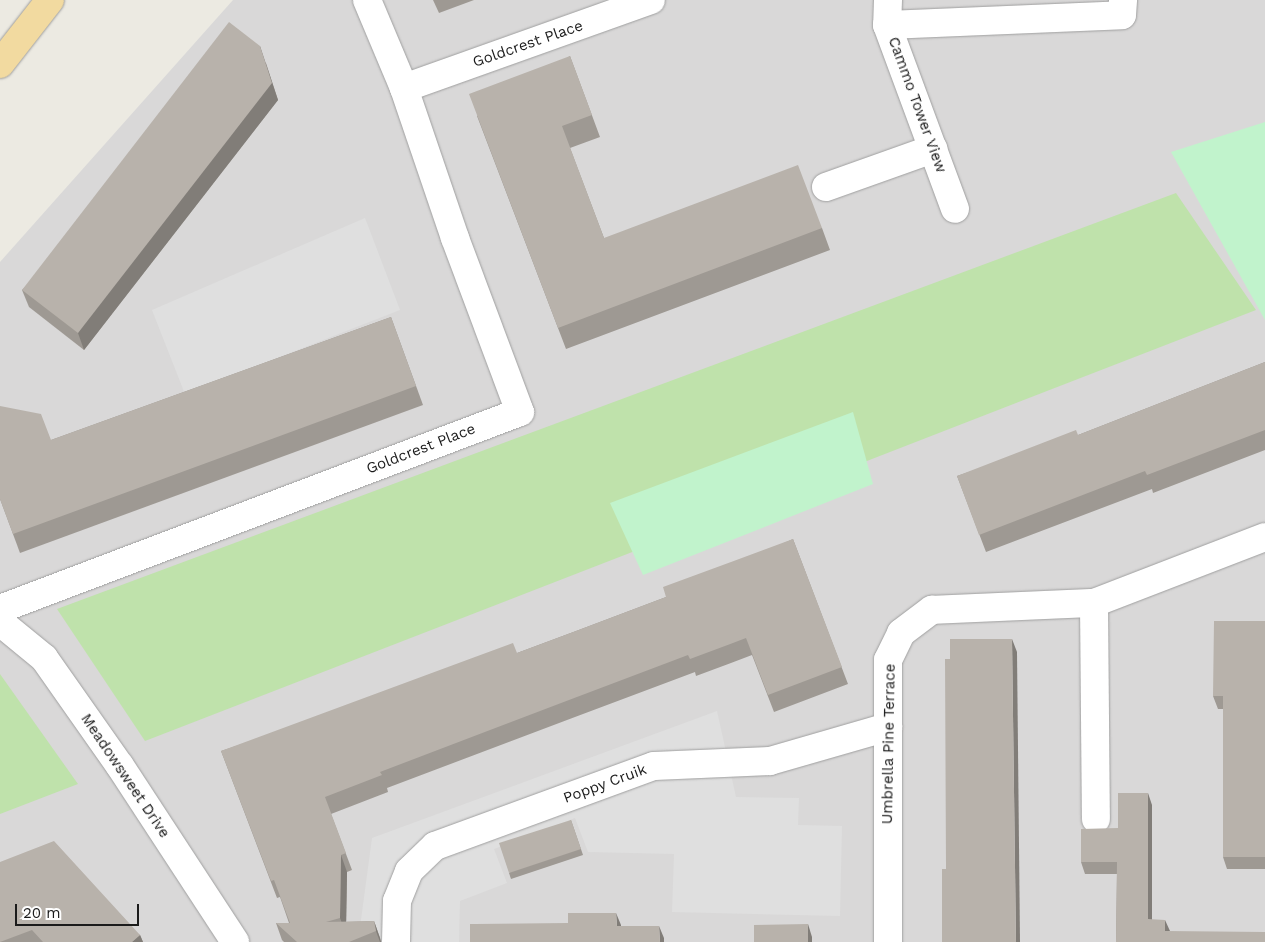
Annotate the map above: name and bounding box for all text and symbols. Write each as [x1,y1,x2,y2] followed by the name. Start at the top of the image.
[471,17,585,71] street label: Goldcrest Place
[884,34,950,176] street label: Cammo Tower View
[364,420,478,478] street label: Goldcrest Place
[879,663,899,825] street label: Umbrella Pine Terrace
[77,710,173,842] street label: Meadowsweet Drive
[561,761,649,807] street label: Poppy Cruik
[18,894,141,926] scale bar
[23,904,61,922] text: 20 m

